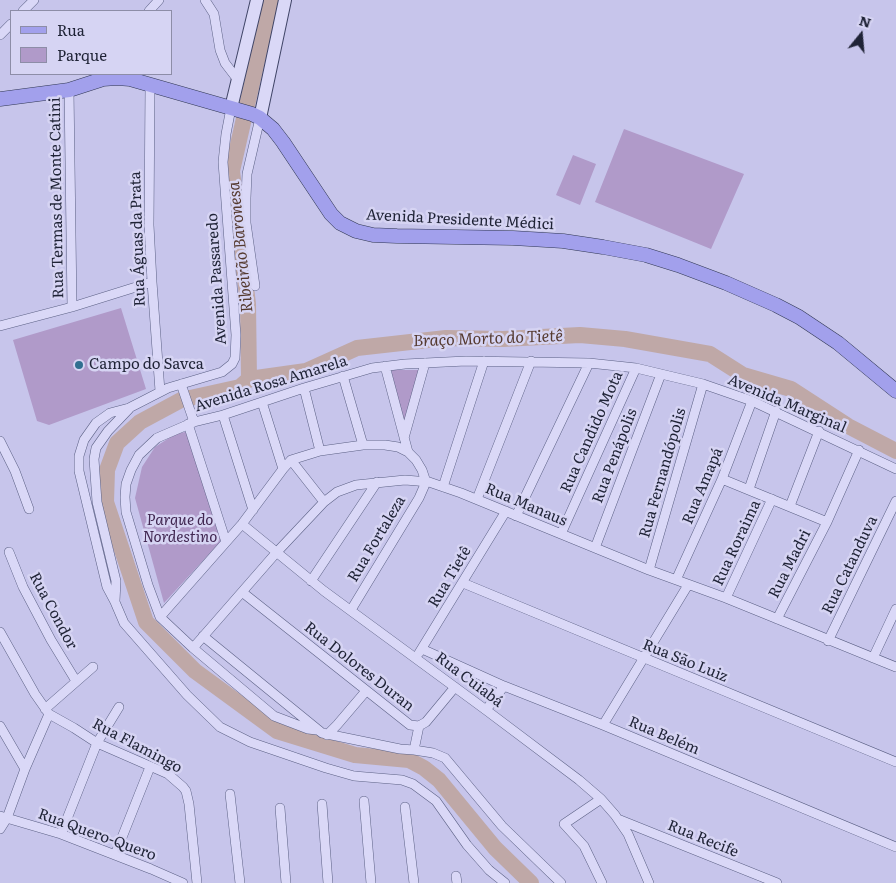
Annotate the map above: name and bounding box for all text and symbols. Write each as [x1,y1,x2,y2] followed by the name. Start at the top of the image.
[857,9,874,32] text: N
[10,10,172,75] legend
[836,10,886,60] north arrow
[57,18,85,41] text: Rua
[57,43,107,66] text: Parque
[46,97,68,299] street label: Rua Termas de Monte Catini
[127,171,149,307] street label: Rua Águas da Prata
[225,181,257,313] water label: Ribeirão Baronesa
[365,206,555,234] street label: Avenida Presidente Médici
[203,213,231,345] street label: Avenida Passaredo
[413,327,563,351] water label: Braço Morto do Tietê
[192,352,350,416] street label: Avenida Rosa Amarela
[89,356,204,374] place label: Campo do Savca
[73,359,85,371] marker: Campo do Savca
[557,368,627,496] street label: Rua Candido Mota
[725,371,849,437] street label: Avenida Marginal
[589,406,641,506] street label: Rua Penápolis
[636,406,690,540] street label: Rua Fernandópolis
[679,445,727,527] street label: Rua Amapá
[482,480,570,530] street label: Rua Manaus
[344,493,410,585] street label: Rua Fortaleza
[709,497,765,589] street label: Rua Roraima
[143,512,217,547] park label: Parque do Nordestino
[818,513,882,617] street label: Rua Catanduva
[765,527,815,601] street label: Rua Madri
[425,543,475,611] street label: Rua Tietê
[25,569,81,653] street label: Rua Condor
[300,618,418,716] street label: Rua Dolores Duran
[640,636,730,686] street label: Rua São Luiz
[431,649,507,711] street label: Rua Cuiabá
[626,713,702,759] street label: Rua Belém
[89,715,185,777] street label: Rua Flamingo
[35,805,159,865] street label: Rua Quero-Quero
[665,817,741,861] street label: Rua Recife

